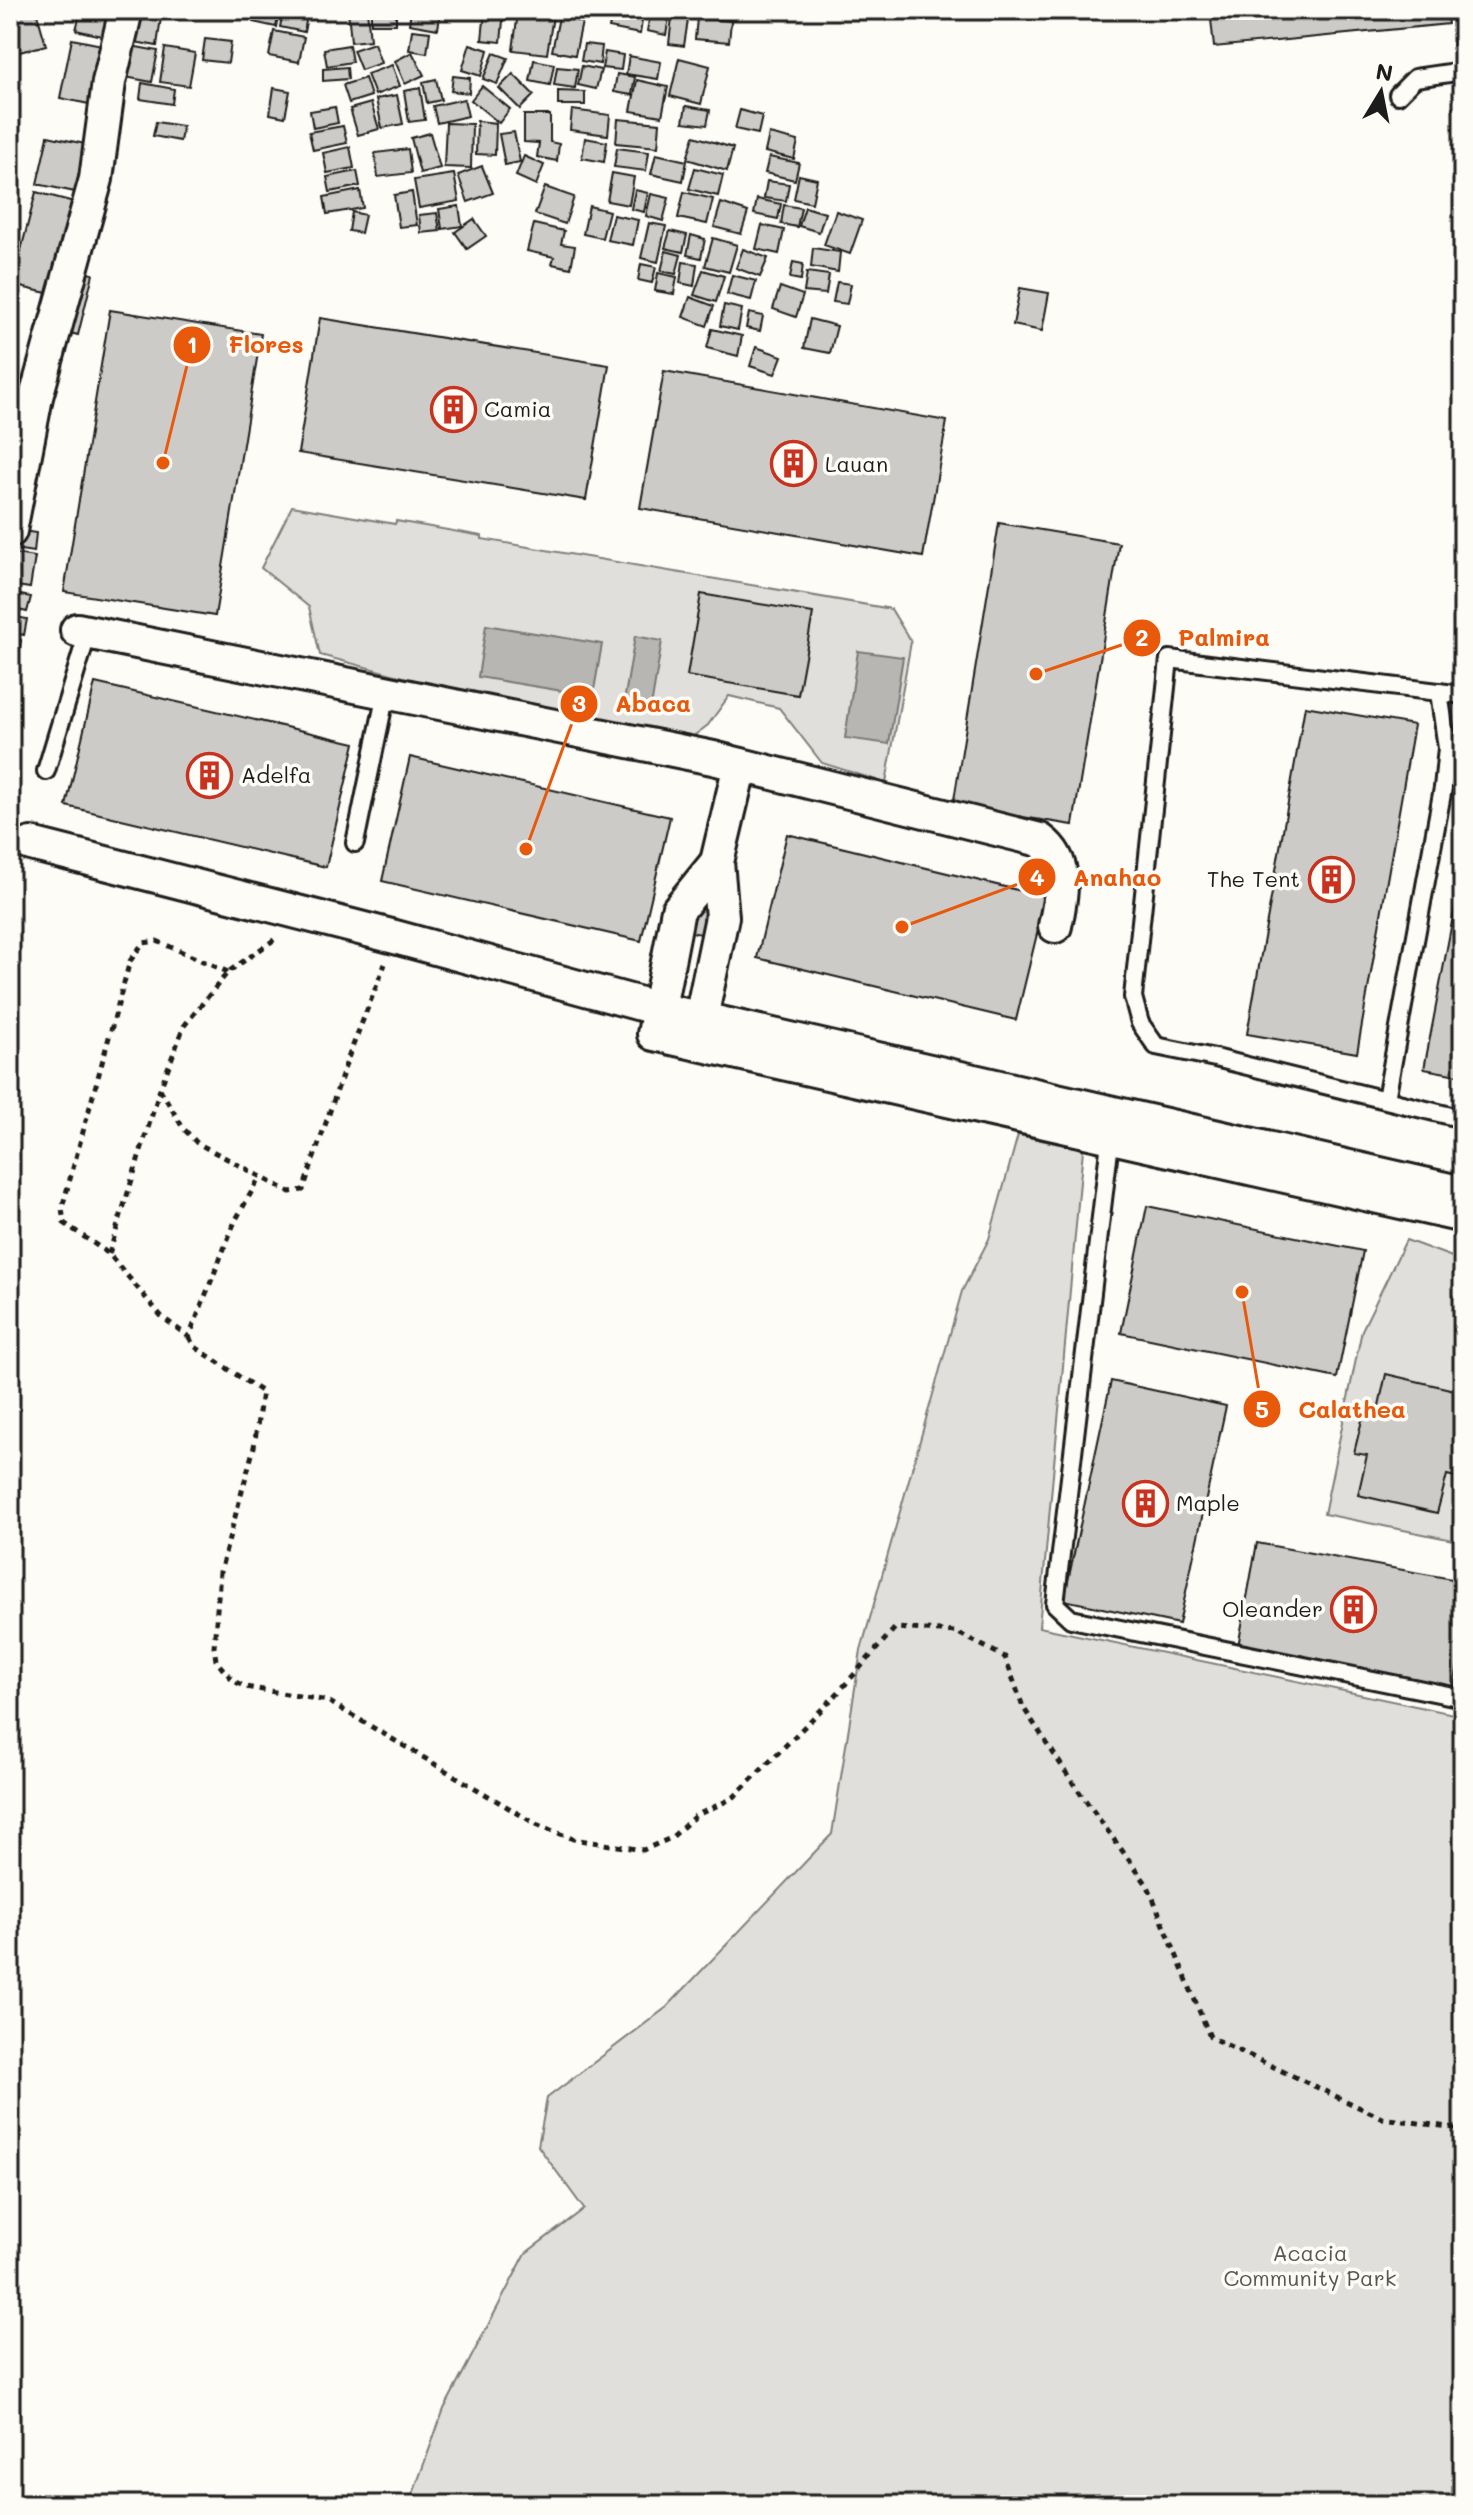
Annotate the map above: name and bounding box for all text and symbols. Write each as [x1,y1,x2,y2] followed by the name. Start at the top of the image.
[1341,52,1421,132] north arrow
[1374,56,1395,88] text: N
[172,321,319,369] callout: Flores
[187,328,197,359] text: 1
[228,328,304,359] text: Flores
[429,385,477,433] building icon: Camia
[484,394,551,423] place label: Camia
[770,440,818,488] building icon: Lauan
[825,449,888,478] place label: Lauan
[1122,614,1286,662] callout: Palmira
[1135,621,1149,652] text: 2
[1178,621,1270,652] text: Palmira
[559,680,707,728] callout: Abaca
[572,687,586,718] text: 3
[615,687,691,718] text: Abaca
[186,751,234,799] building icon: Adelfa
[241,760,312,789] place label: Adelfa
[1017,853,1178,901] callout: Anahao
[1307,855,1355,903] building icon: The Tent
[1029,861,1045,892] text: 4
[1073,861,1161,892] text: Anahao
[1207,864,1300,893] place label: The Tent
[1242,1385,1422,1433] callout: Calathea
[1255,1393,1269,1424] text: 5
[1298,1393,1406,1424] text: Calathea
[1121,1479,1169,1527] building icon: Maple
[1176,1488,1240,1517] place label: Maple
[1330,1585,1378,1633] building icon: Oleander
[1222,1594,1323,1623] place label: Oleander
[1224,2238,1396,2292] park label: Acacia Community Park

